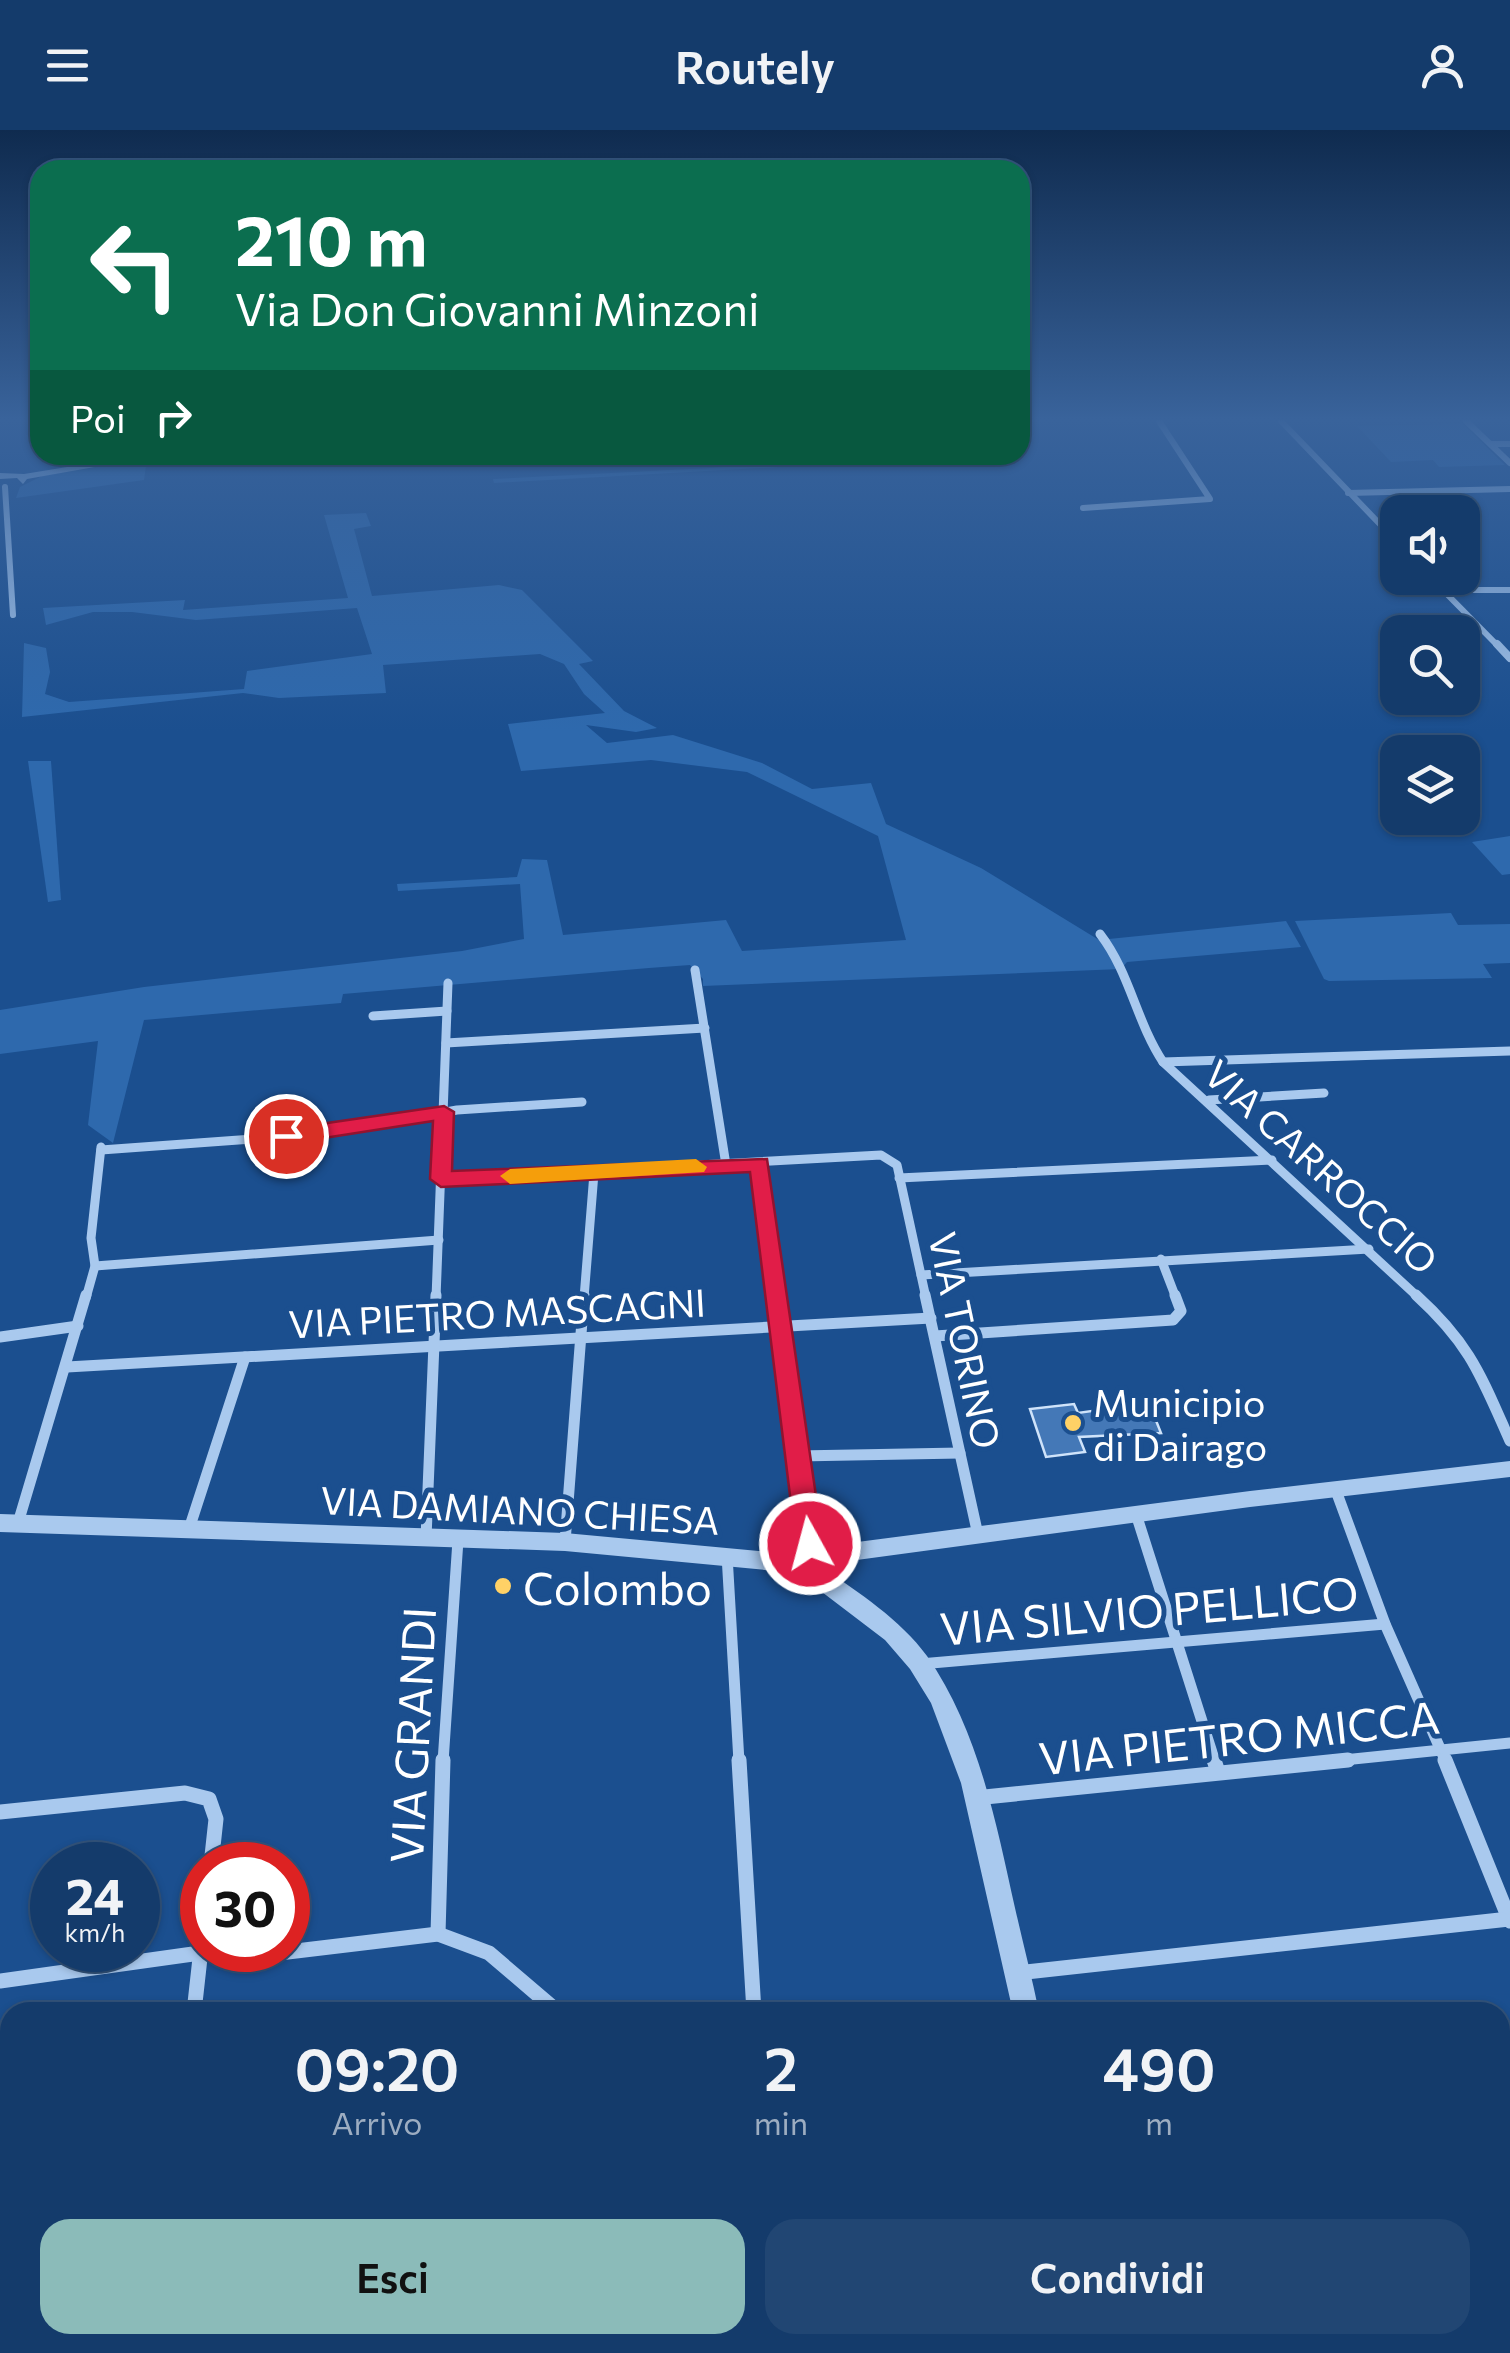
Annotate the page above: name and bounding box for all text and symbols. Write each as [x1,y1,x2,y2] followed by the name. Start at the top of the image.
[40,38,95,93] icon: menu
[675,38,835,93] text: Routely
[1415,38,1470,93] icon: person
[235,195,427,280] text: 210 m
[70,200,200,330] icon: left
[235,280,760,335] text: Via Don Giovanni Minzoni
[146,390,201,445] icon: right
[70,394,126,441] text: Poi
[1380,495,1480,835] map controls
[1380,495,1480,595] button: sound
[1380,615,1480,715] button: search
[1380,735,1480,835] button: layers
[1196,1049,1448,1283] street label: VIA CARROCCIO
[244,1094,329,1179] pin
[259,1109,314,1164] icon: arrive
[920,1227,1012,1453] street label: VIA TORINO
[287,1278,707,1346] street label: VIA PIETRO MASCAGNI
[1093,1378,1267,1469] place label: Municipio di Dairago
[1062,1412,1084,1434] marker: Municipio di Dairago
[319,1475,721,1543] street label: VIA DAMIANO CHIESA
[758,1492,862,1596] position arrow
[523,1559,712,1614] place label: Colombo
[938,1563,1360,1655] street label: VIA SILVIO PELLICO
[492,1575,514,1597] marker: Colombo
[377,1605,445,1865] street label: VIA GRANDI
[1036,1688,1442,1784] street label: VIA PIETRO MICCA
[180,1842,310,1972] speed limit sign: 30
[66,1864,124,1925] text: 24
[65,1917,125,1947] text: km/h
[294,2030,459,2103] text: 09:20
[764,2030,798,2103] text: 2
[1103,2030,1216,2103] text: 490
[331,2102,422,2142] text: Arrivo
[754,2102,808,2142] text: min
[1145,2102,1173,2142] text: m
[40,2219,745,2334] button: Esci
[765,2219,1470,2334] button: Condividi

